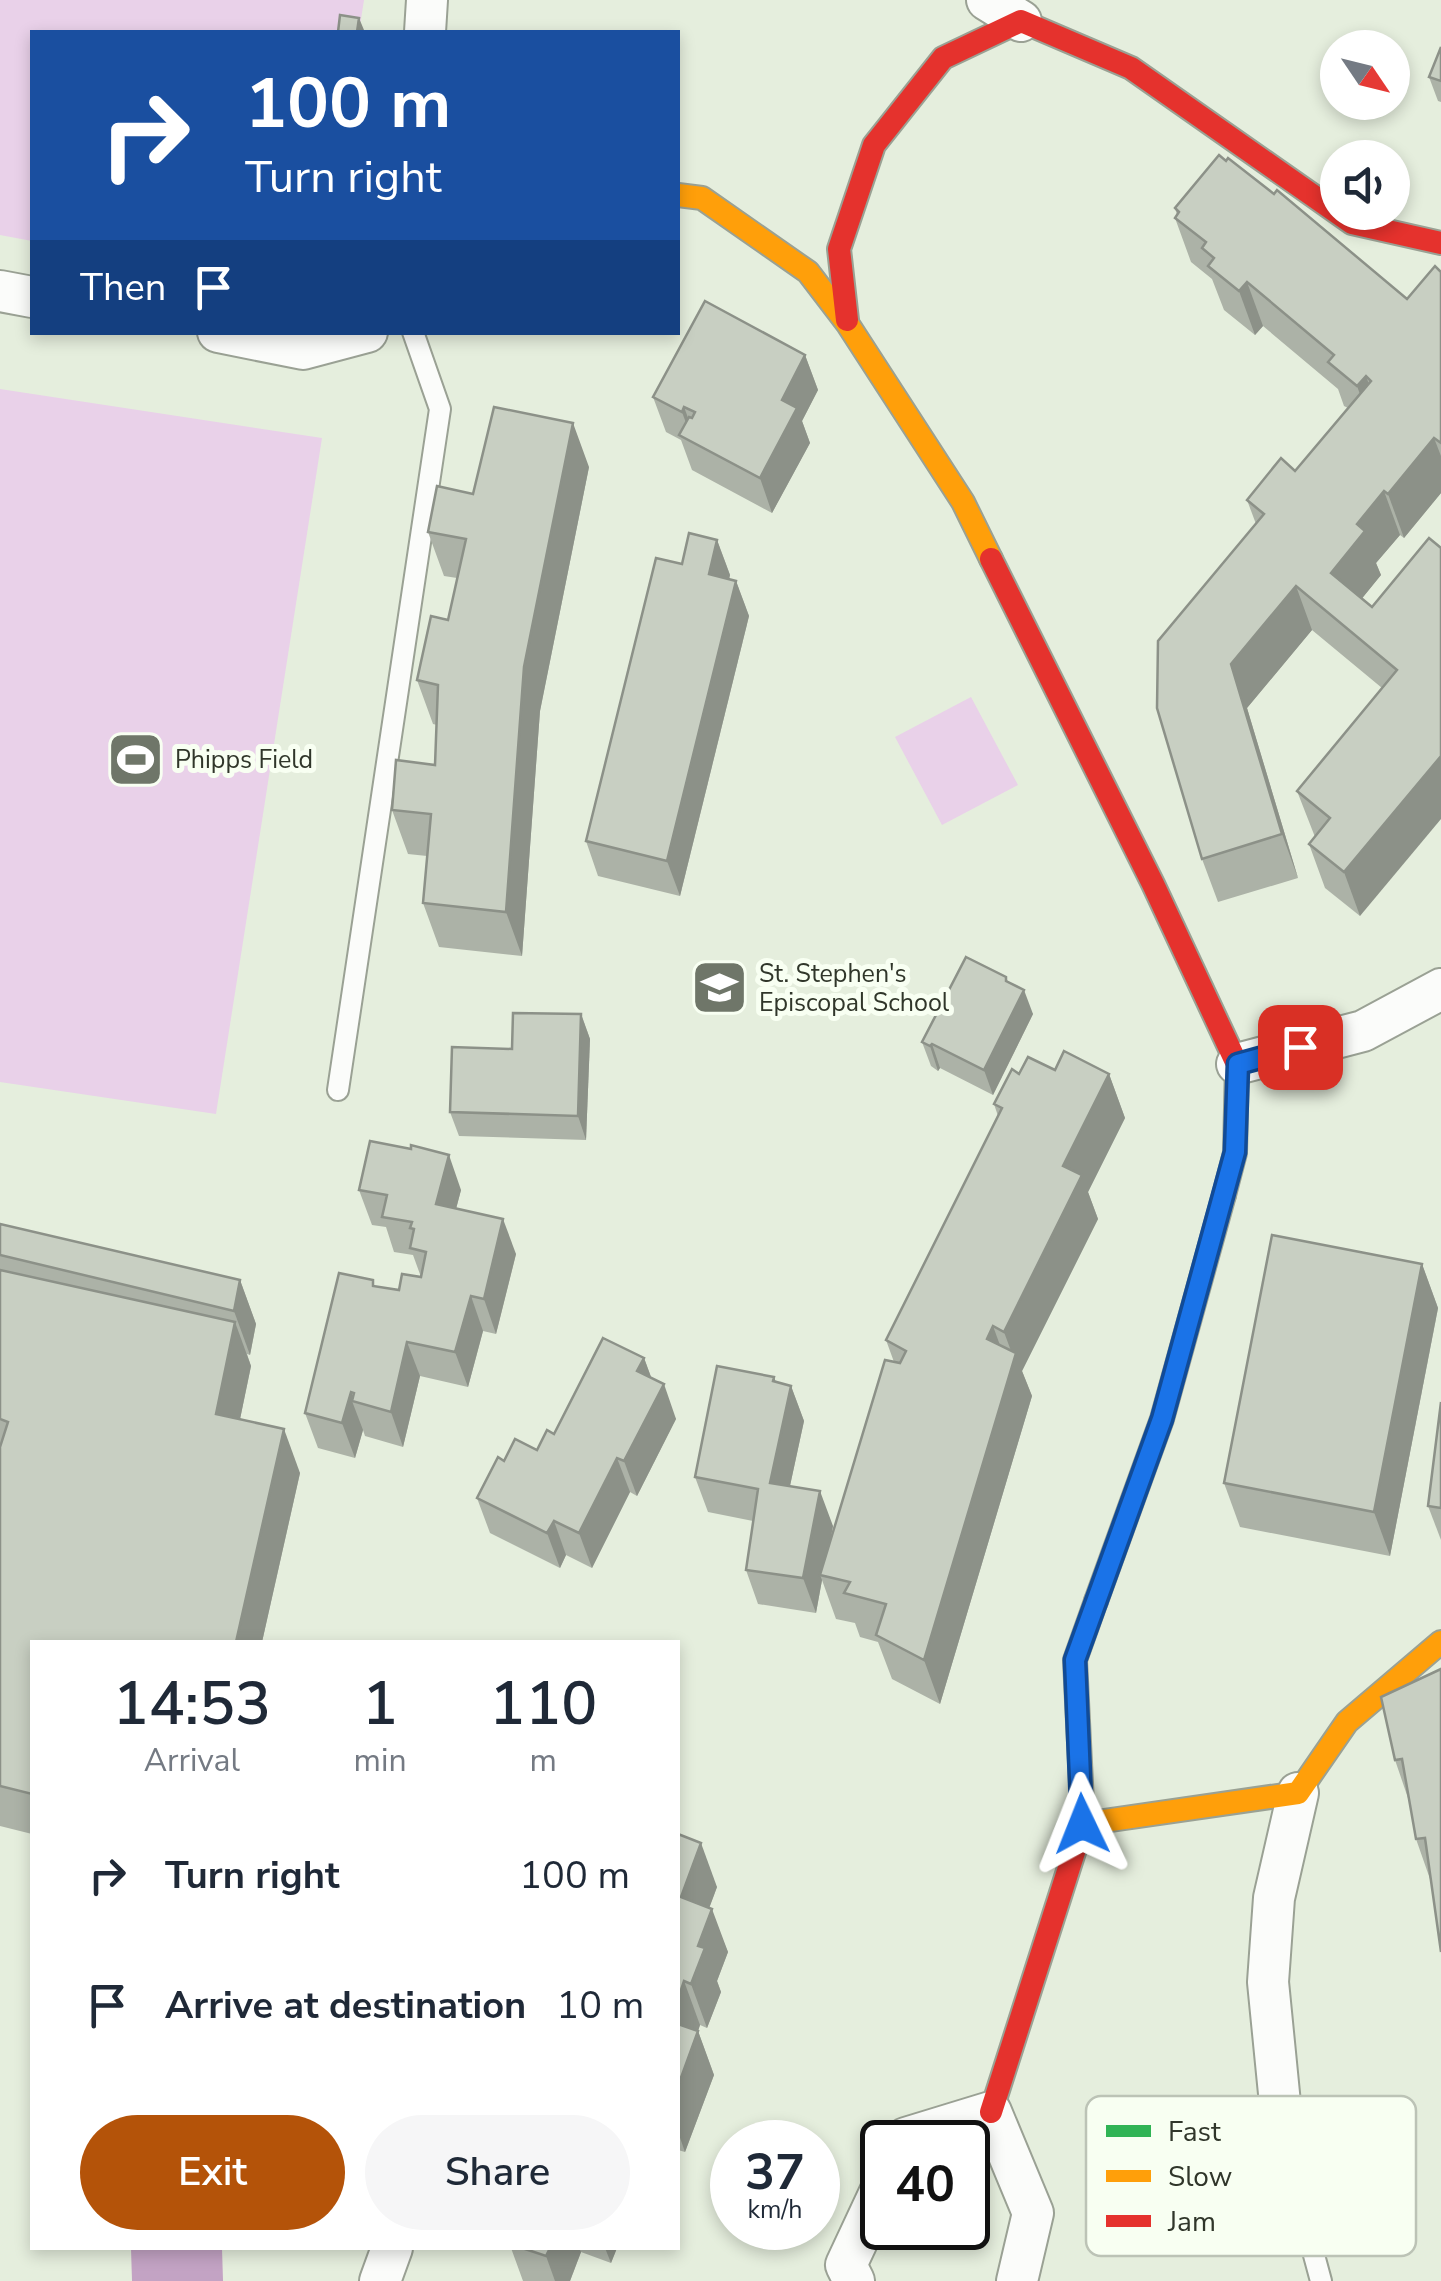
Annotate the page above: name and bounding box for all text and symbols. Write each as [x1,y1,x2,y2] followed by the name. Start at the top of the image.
[1320,30,1410,120] north arrow
[1320,30,1410,230] map controls
[245,56,451,152] text: 100 m
[80,70,210,200] icon: right
[1320,140,1410,230] button: sound
[245,147,442,208] text: Turn right
[186,260,241,315] icon: arrive
[80,262,166,313] text: Then
[106,730,166,790] sports icon: Phipps Field
[175,743,313,777] place label: Phipps Field
[759,957,950,1020] place label: St. Stephen's Episcopal School
[690,958,750,1018] school or university icon: St. Stephen's Episcopal School
[1258,1005,1343,1090] pin
[1273,1020,1328,1075] icon: arrive
[113,1663,271,1745] text: 14:53
[362,1663,398,1745] text: 1
[489,1663,597,1745] text: 110
[144,1739,240,1782] text: Arrival
[354,1739,407,1782] text: min
[530,1739,557,1782] text: m
[1030,1772,1134,1876] position arrow
[80,1848,135,1903] icon: right
[165,1850,340,1901] text: Turn right
[519,1850,630,1901] text: 100 m
[80,1978,135,2033] icon: arrive
[165,1980,526,2031] text: Arrive at destination
[556,1980,644,2031] text: 10 m
[1086,2096,1416,2256] legend
[1168,2113,1221,2151] text: Fast
[80,2115,345,2230] button: Exit
[365,2115,630,2230] button: Share
[860,2120,990,2250] speed limit sign: 40
[745,2138,805,2207] text: 37
[1168,2158,1232,2196] text: Slow
[747,2193,803,2227] text: km/h
[1167,2203,1216,2241] text: Jam

